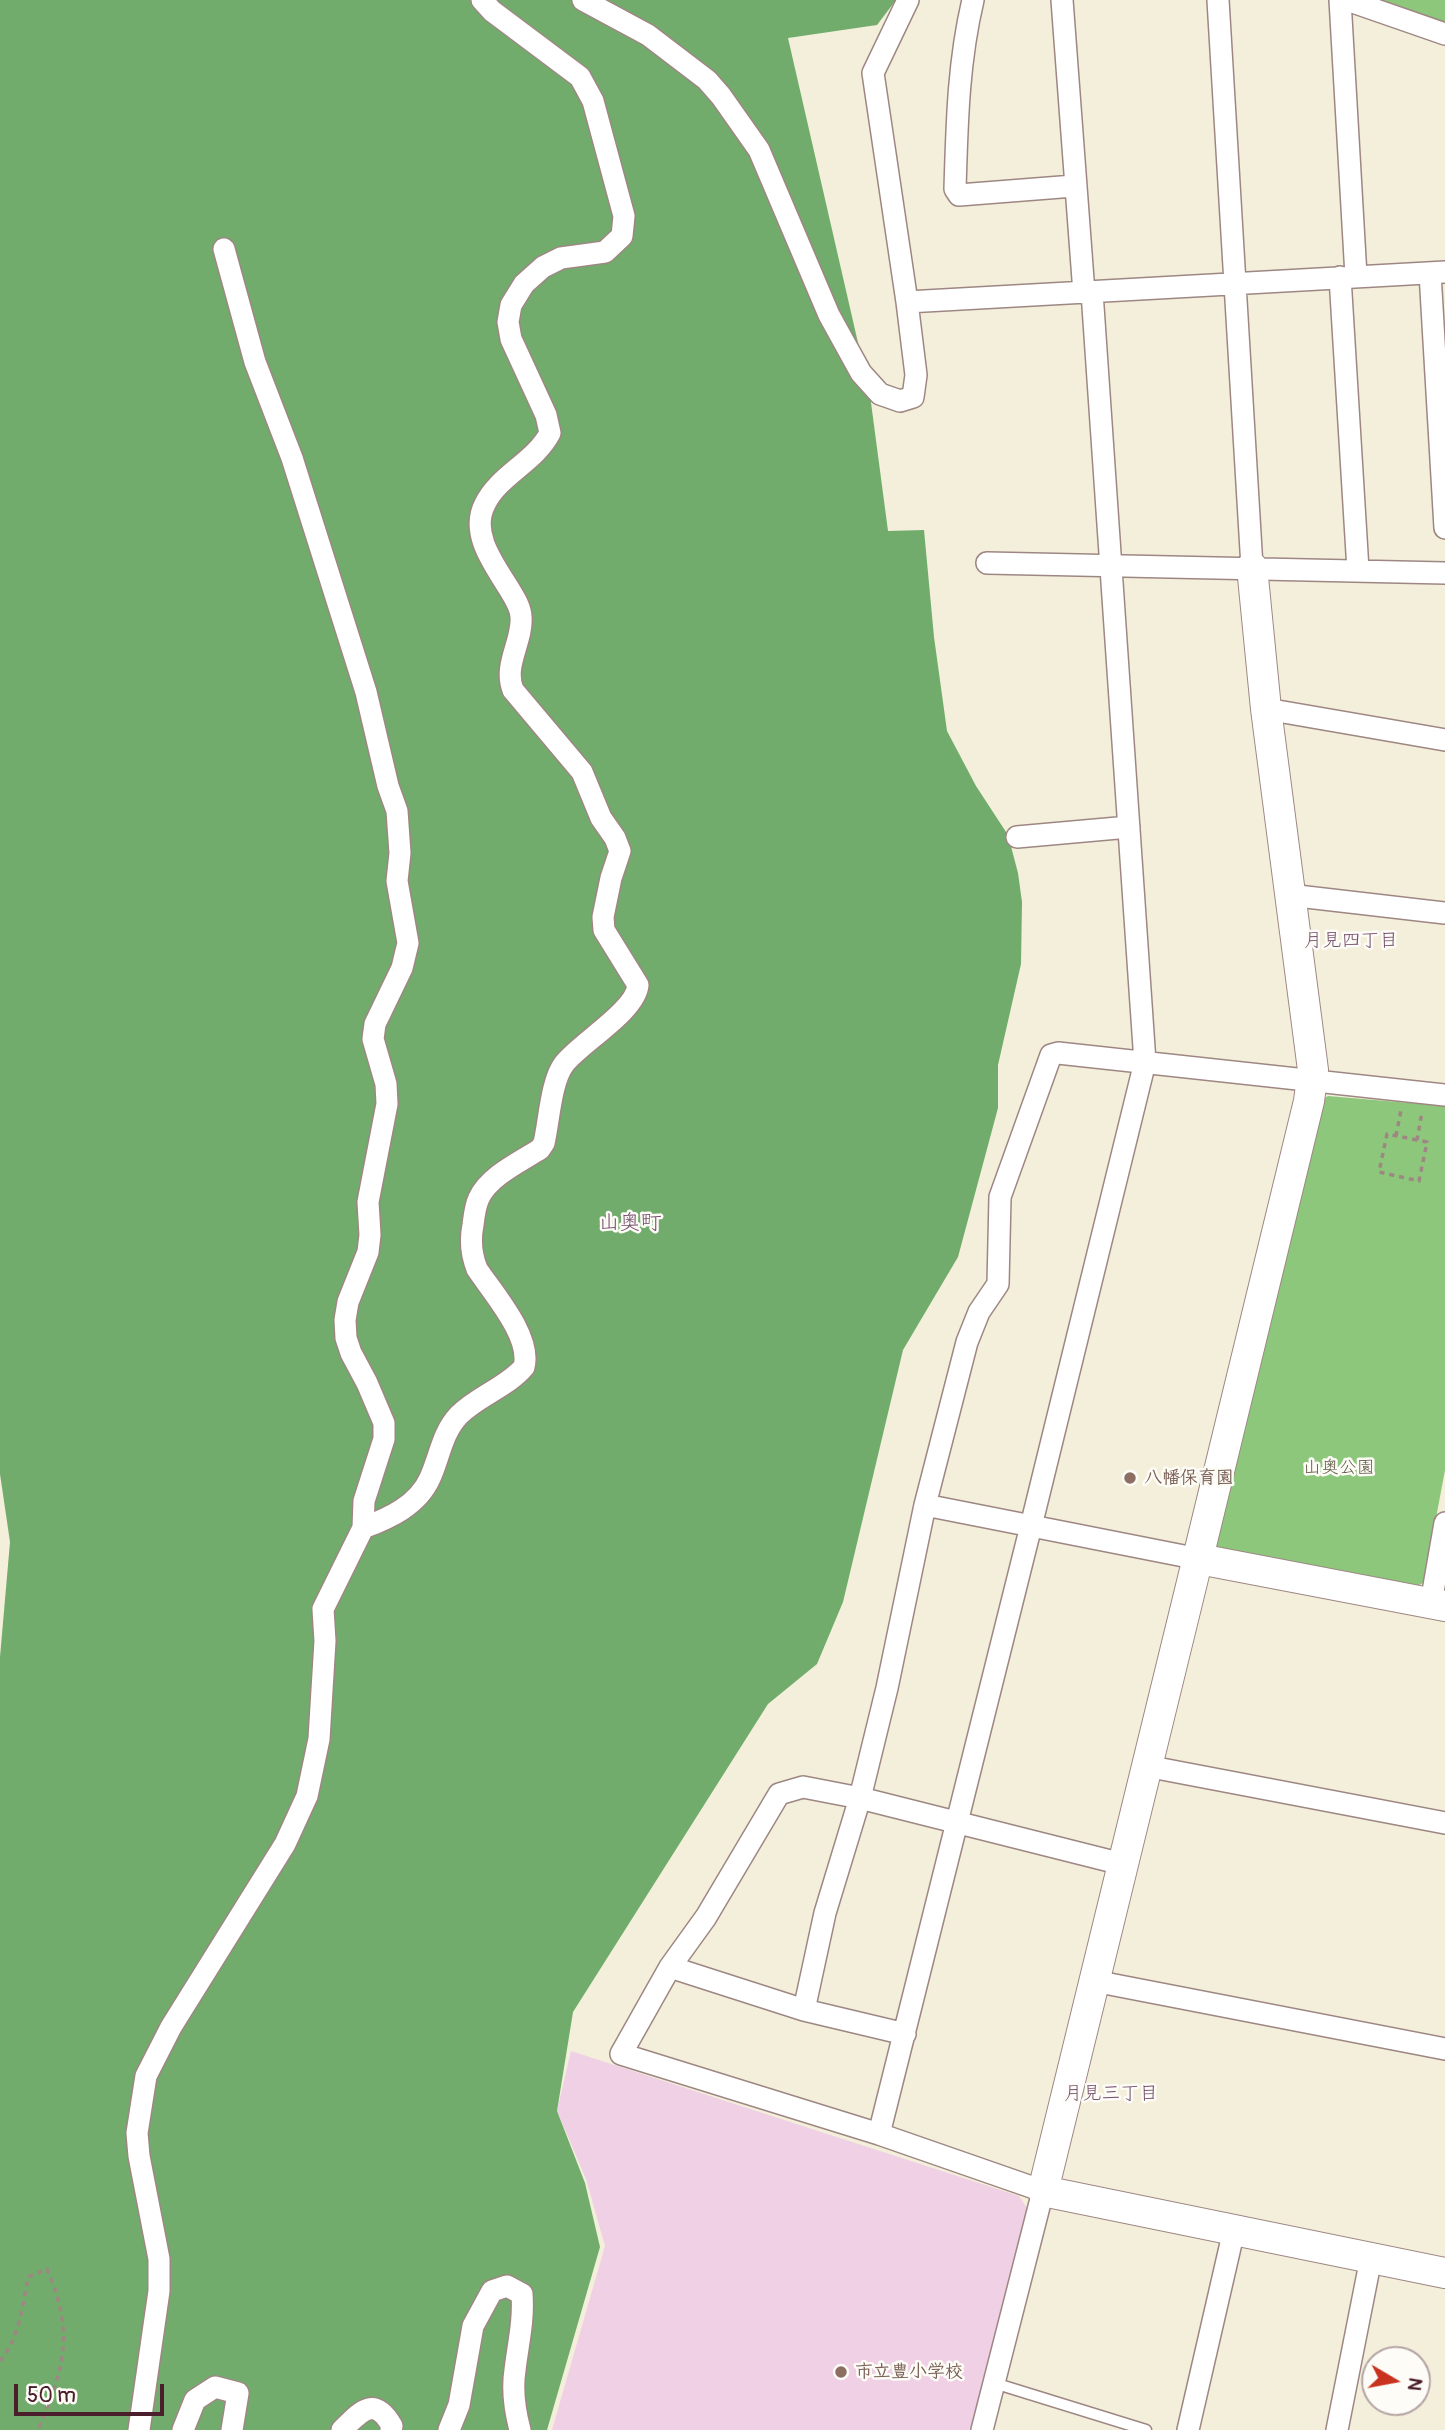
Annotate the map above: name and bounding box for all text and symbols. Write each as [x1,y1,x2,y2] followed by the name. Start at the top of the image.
[1304,930,1398,952] district label: 月見四丁目
[599,1211,661,1237] district label: 山奥町
[1303,1457,1375,1479] park label: 山奥公園
[1144,1467,1234,1489] place label: 八幡保育園
[1122,1470,1138,1486] marker: 八幡保育園
[1064,2083,1158,2105] district label: 月見三丁目
[1361,2346,1431,2416] north arrow
[855,2361,963,2383] place label: 市立豊小学校
[833,2364,849,2380] marker: 市立豊小学校
[18,2370,168,2414] scale bar
[1402,2376,1428,2393] text: N
[27,2382,76,2409] text: 50 m

